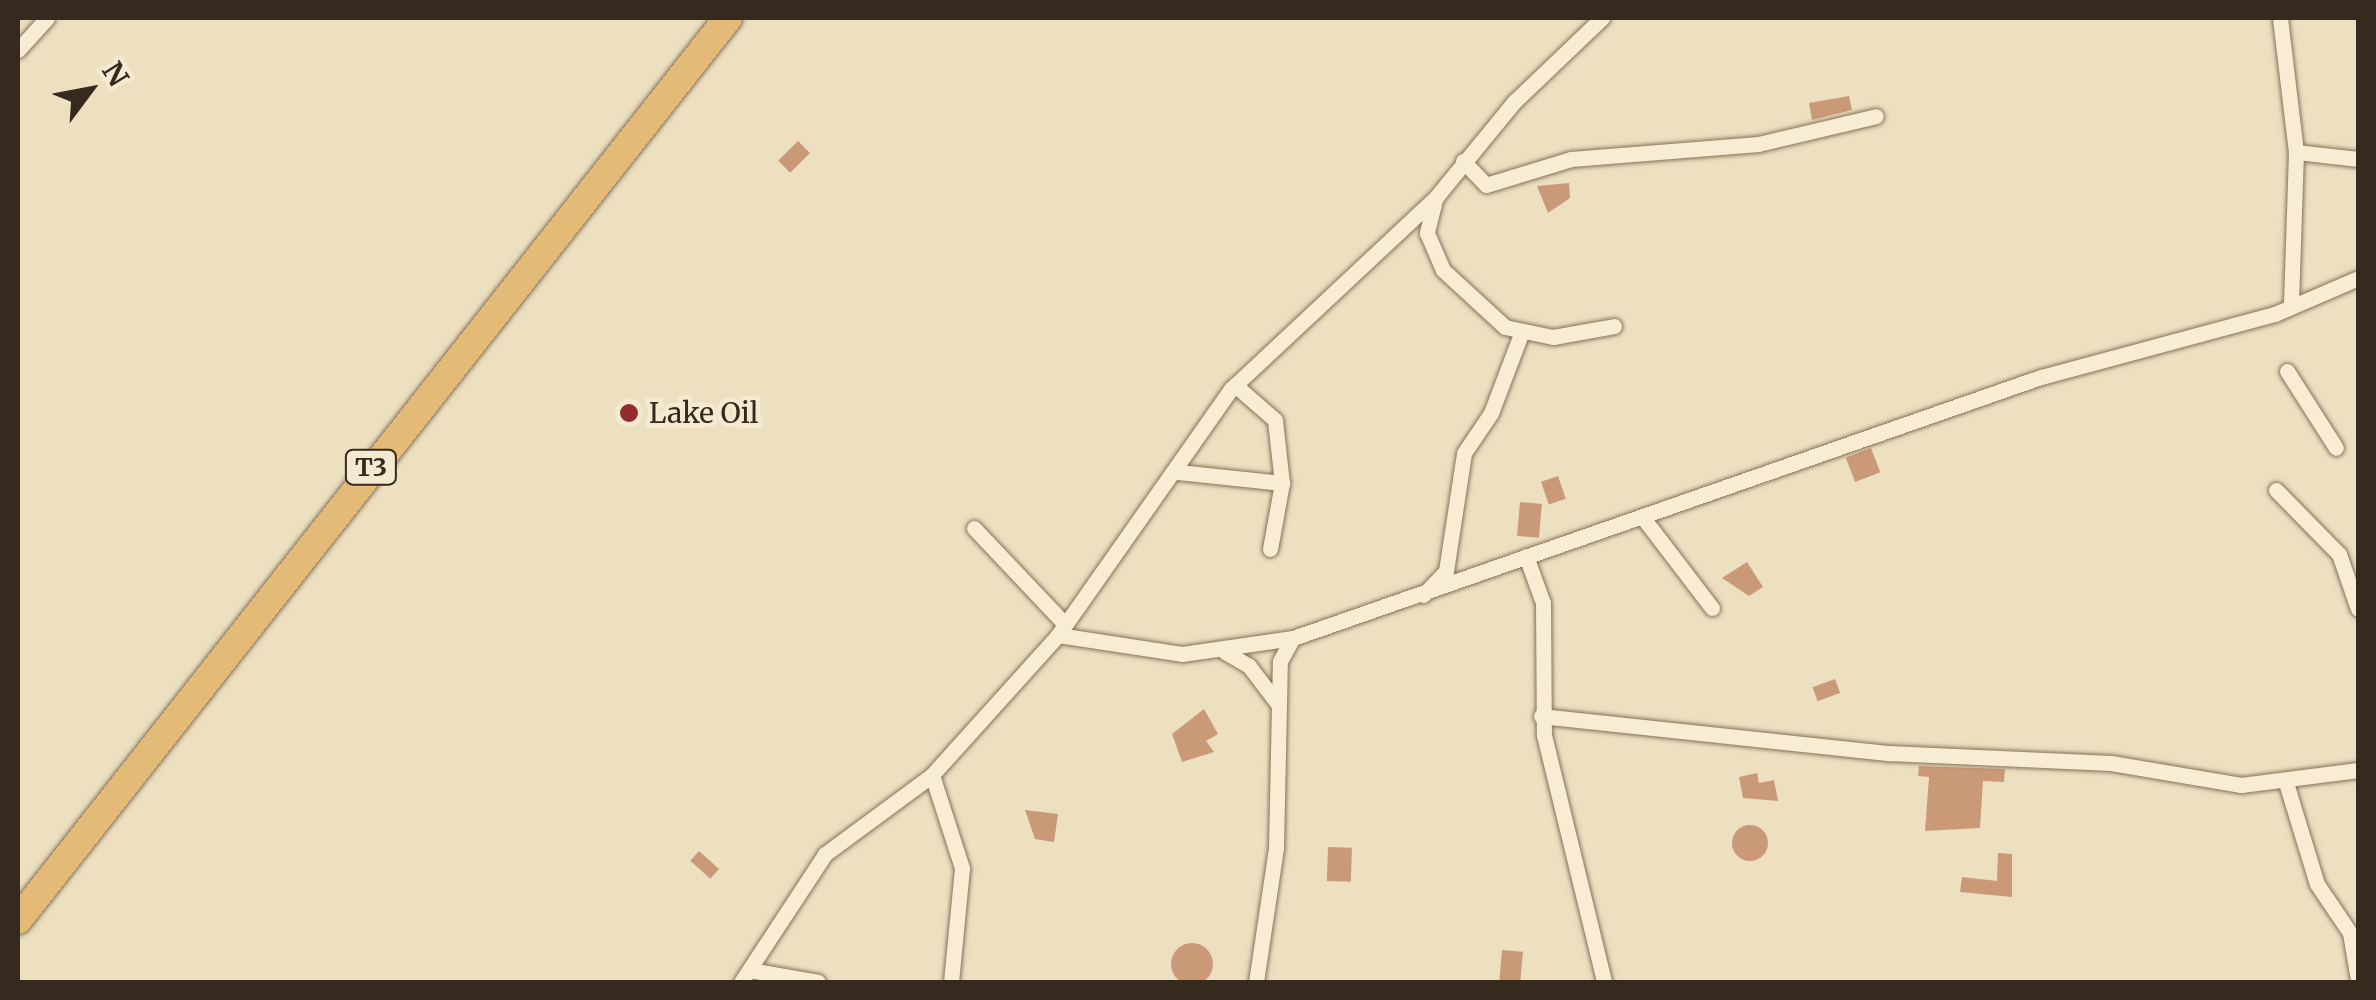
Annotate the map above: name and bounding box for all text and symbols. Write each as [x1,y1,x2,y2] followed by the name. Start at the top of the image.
[40,40,140,140] north arrow
[94,55,137,93] text: N
[649,396,759,430] place label: Lake Oil
[618,402,640,424] marker: Lake Oil
[344,447,398,487] road number: T3

